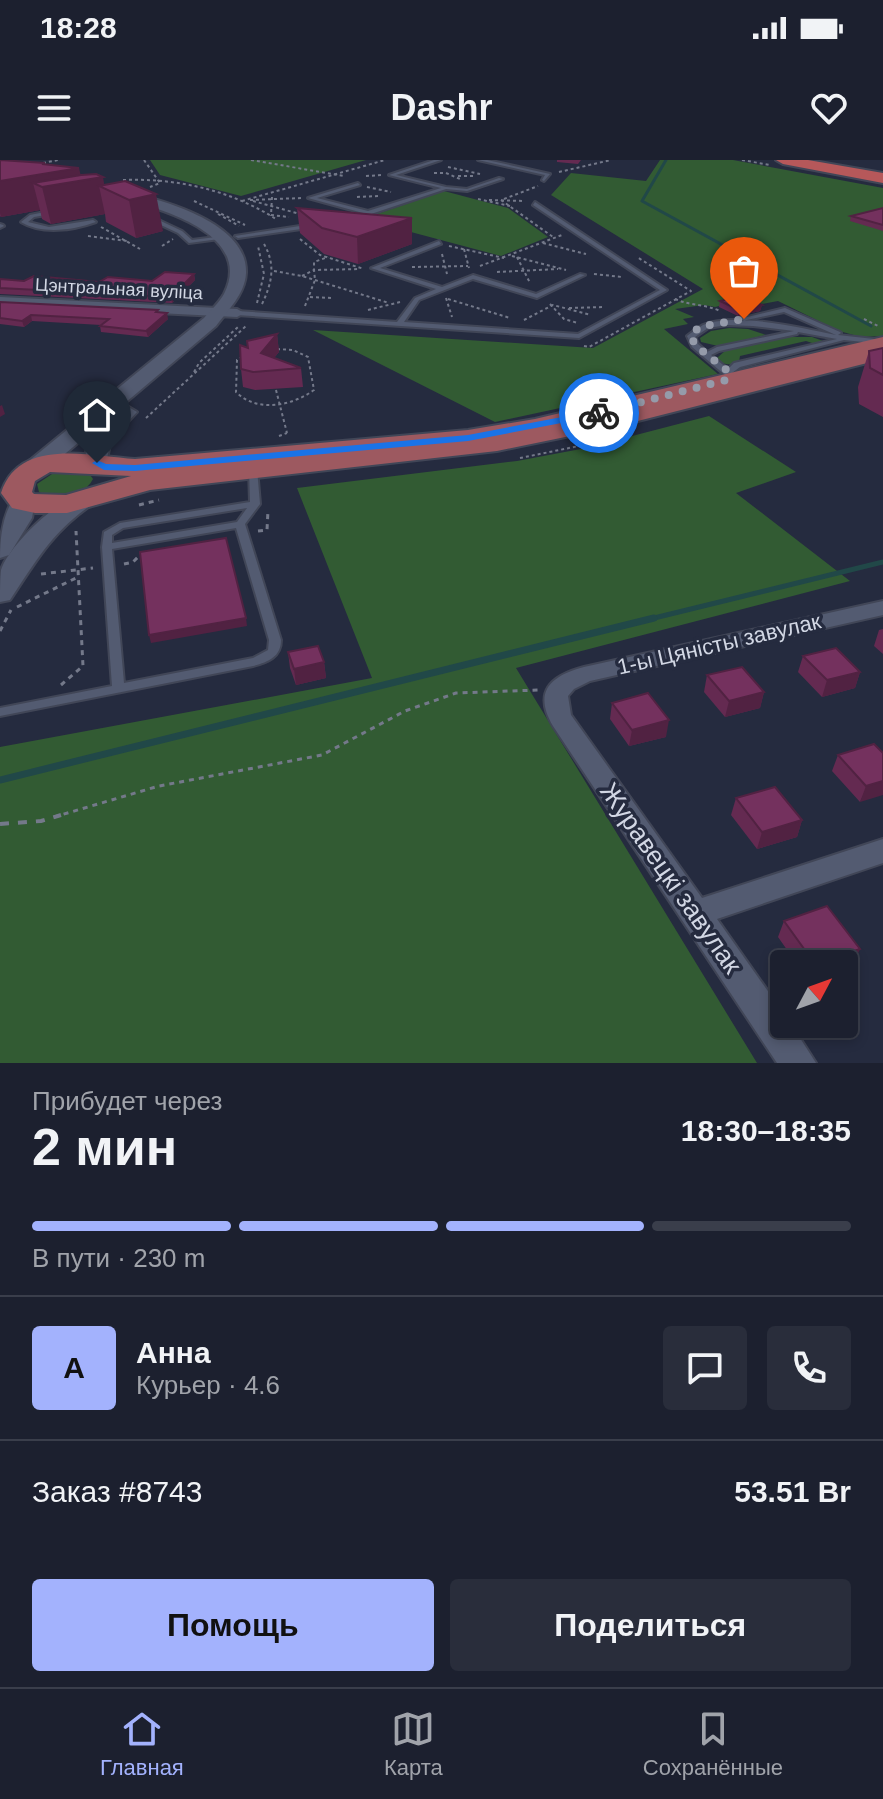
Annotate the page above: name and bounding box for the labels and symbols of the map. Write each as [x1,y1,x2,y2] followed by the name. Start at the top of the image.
[710,237,778,319] pin
[35,275,204,303] street label: Цэнтральная вуліца
[559,373,639,453] courier
[63,381,131,463] pin
[615,608,824,680] street label: 1-ы Цяністы завулак
[594,777,748,980] street label: Журавецкі завулак
[770,950,858,1038] north arrow

